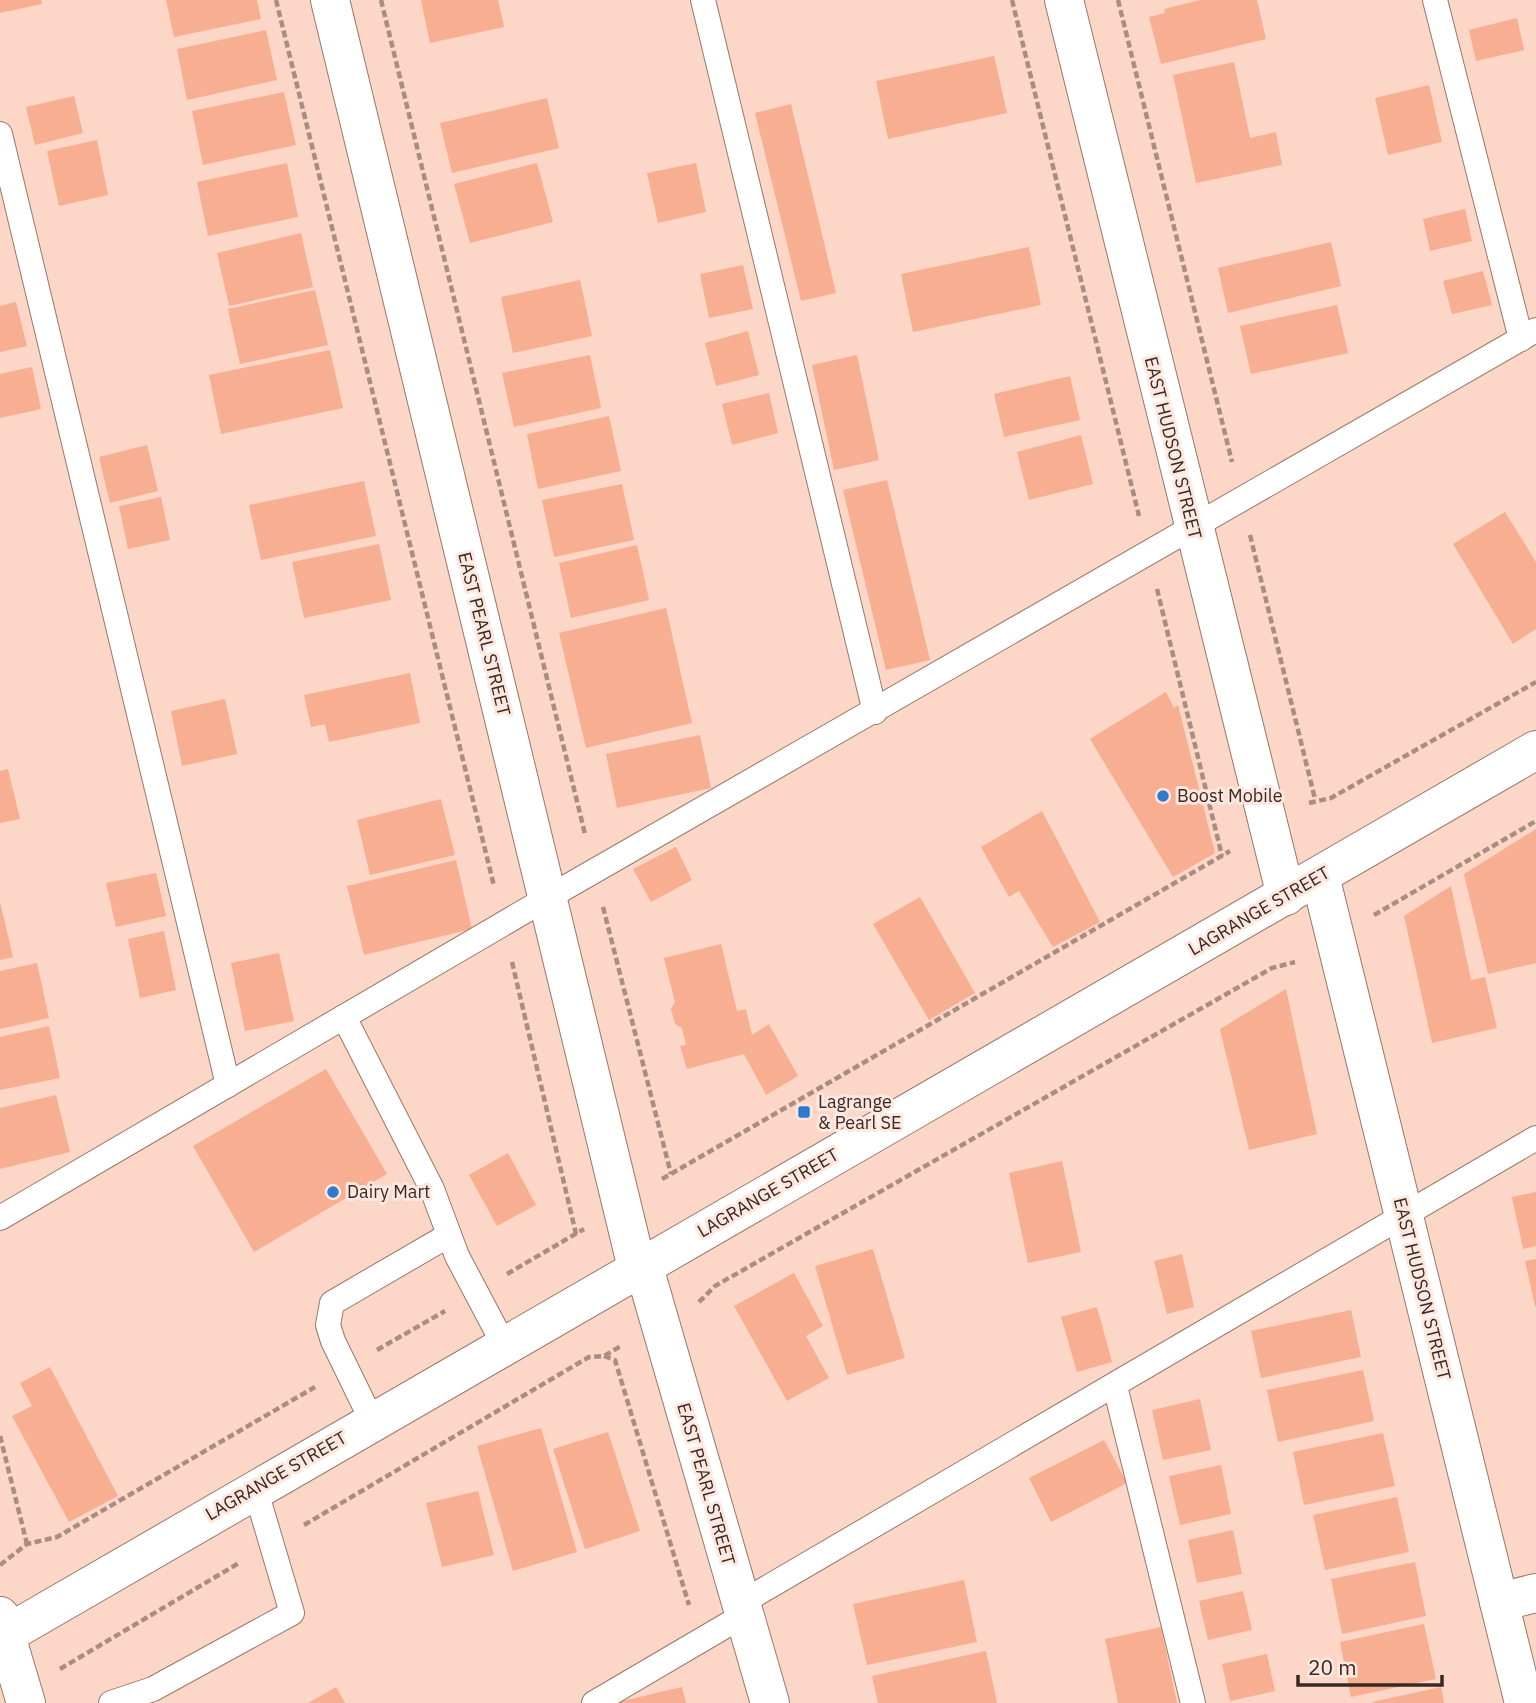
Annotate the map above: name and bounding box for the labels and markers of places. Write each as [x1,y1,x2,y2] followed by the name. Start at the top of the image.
[1177,784,1283,807] place label: Boost Mobile
[1155,788,1171,804] marker: Boost Mobile
[818,1090,901,1134] place label: Lagrange & Pearl SE
[796,1104,812,1120] marker: Lagrange & Pearl SE
[347,1180,430,1203] place label: Dairy Mart
[325,1184,341,1200] marker: Dairy Mart

